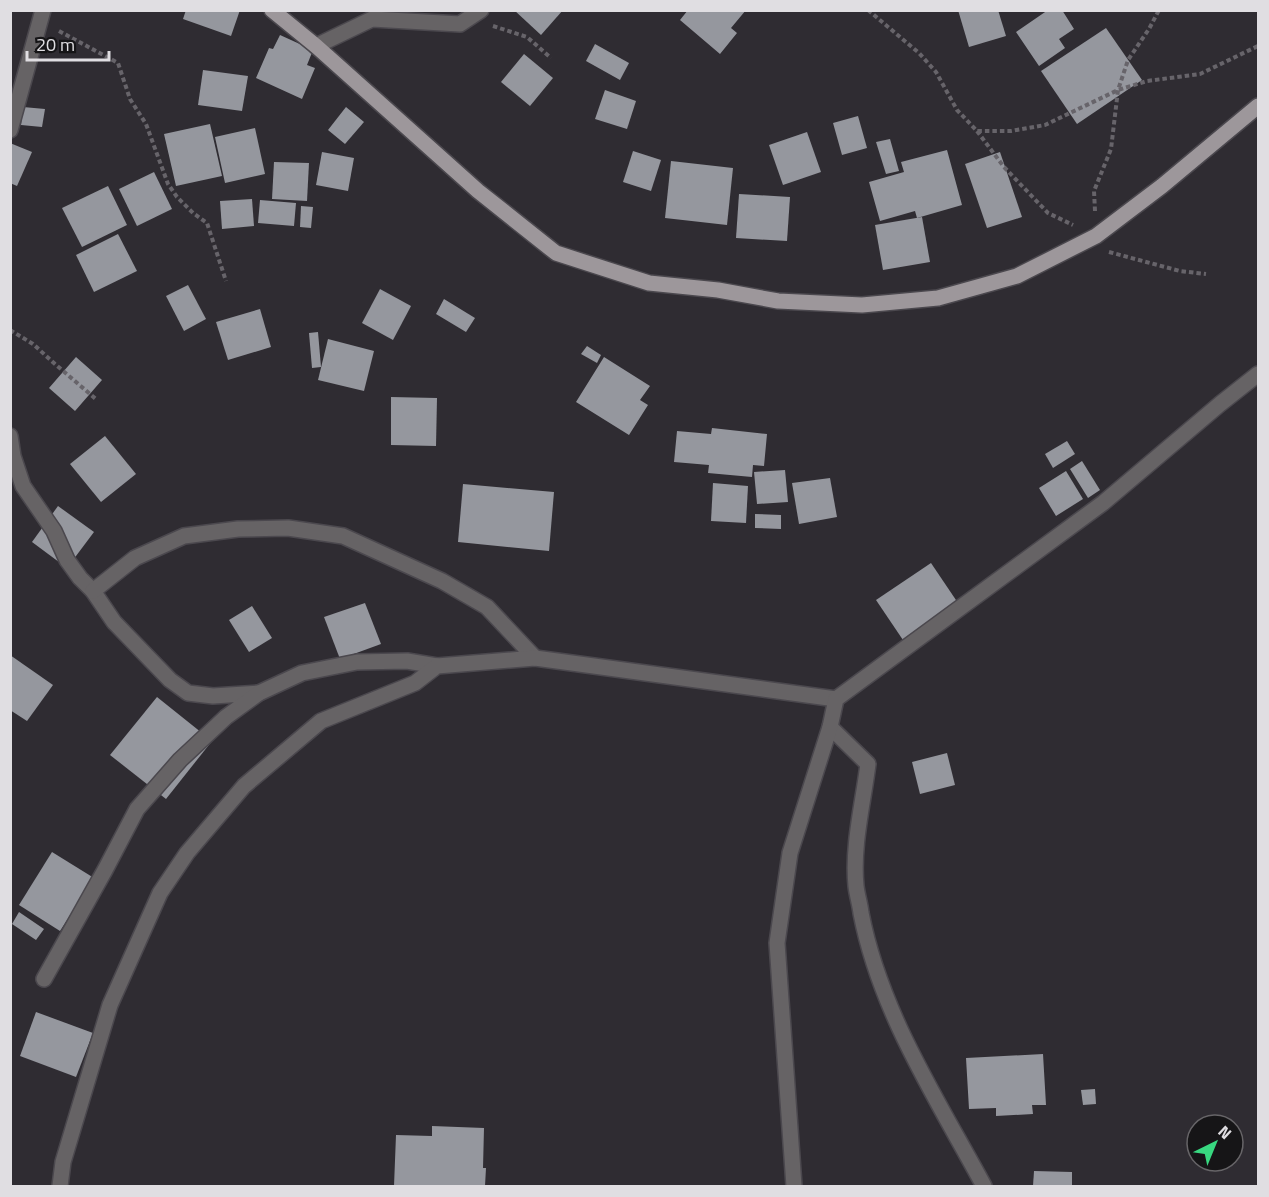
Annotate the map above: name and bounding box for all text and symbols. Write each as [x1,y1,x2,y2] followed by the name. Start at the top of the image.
[27,24,110,62] scale bar
[36,31,75,58] text: 20 m
[1185,1113,1245,1173] north arrow
[1213,1119,1237,1145] text: N

